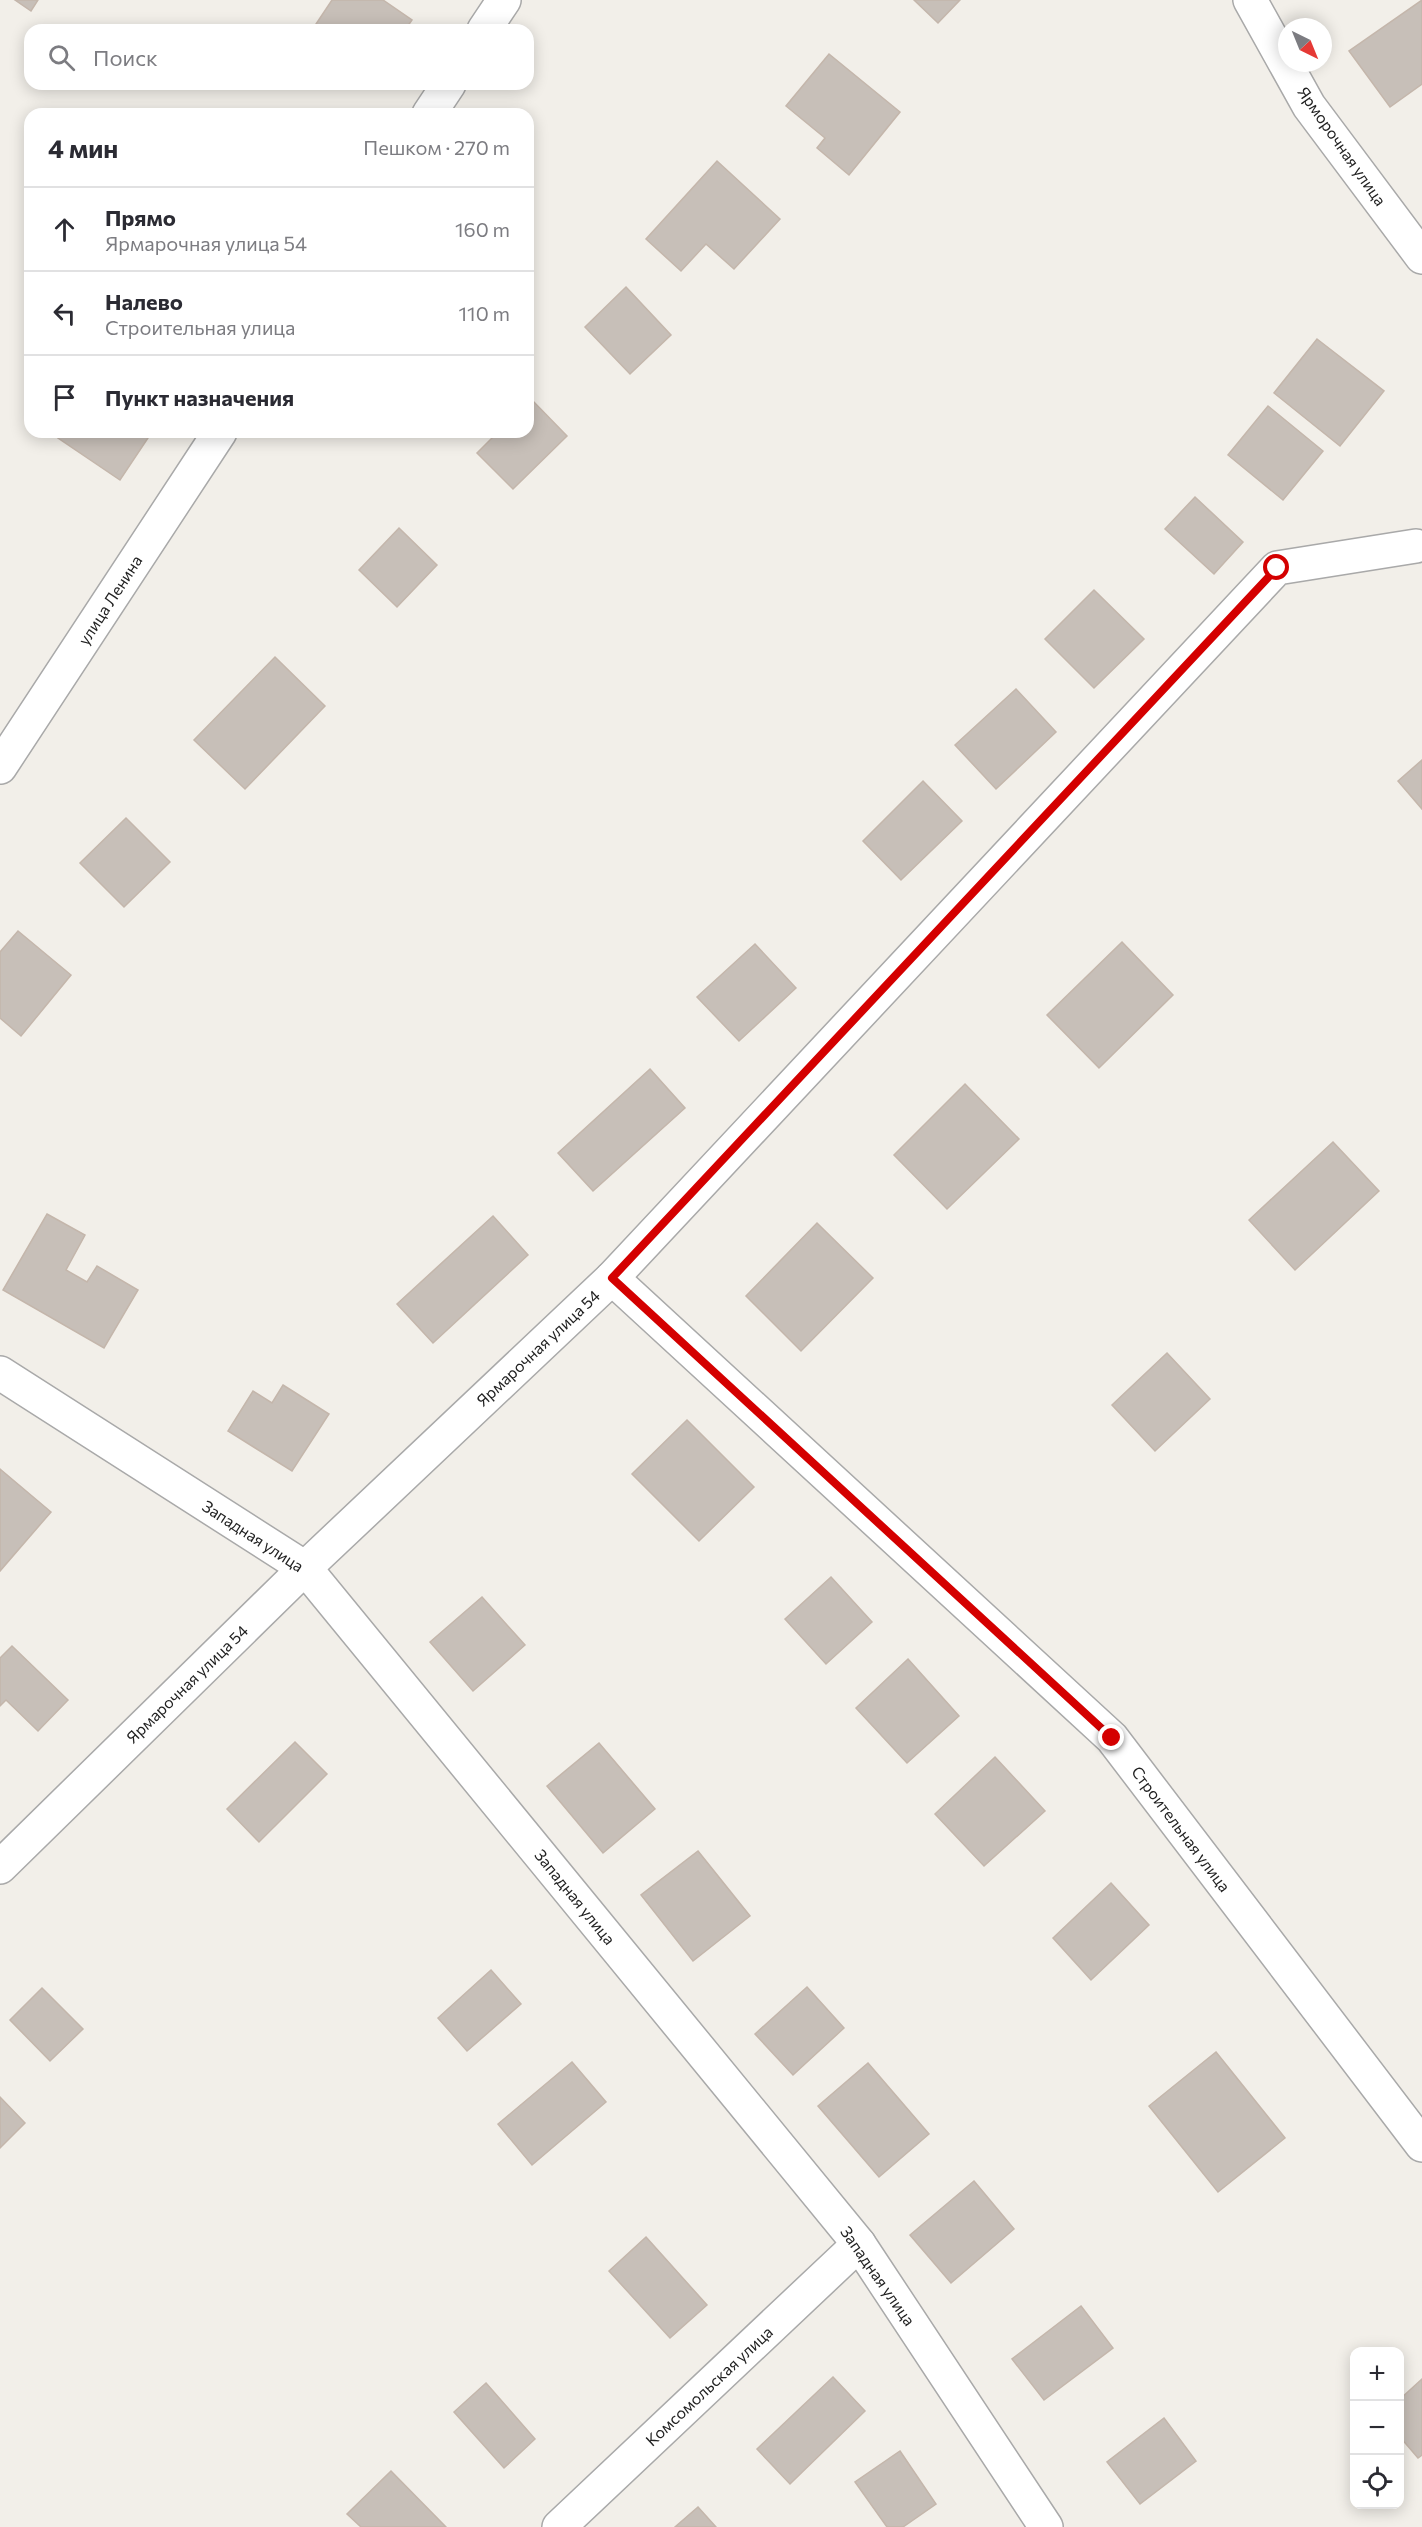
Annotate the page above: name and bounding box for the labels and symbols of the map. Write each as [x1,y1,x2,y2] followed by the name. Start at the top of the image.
[1278,18,1332,72] north arrow
[1294,83,1391,209] street label: Ярморочная улица
[74,551,146,648] street label: улица Ленина
[1263,554,1289,580] route start
[472,1285,604,1410] street label: Ярмарочная улица 54
[199,1496,307,1575] street label: Западная улица
[122,1620,252,1747] street label: Ярмарочная улица 54
[1098,1724,1124,1750] route end
[1128,1762,1235,1895] street label: Строительная улица
[531,1845,620,1948] street label: Западная улица
[837,2222,920,2329] street label: Западная улица
[641,2322,776,2449] street label: Комсомольская улица

